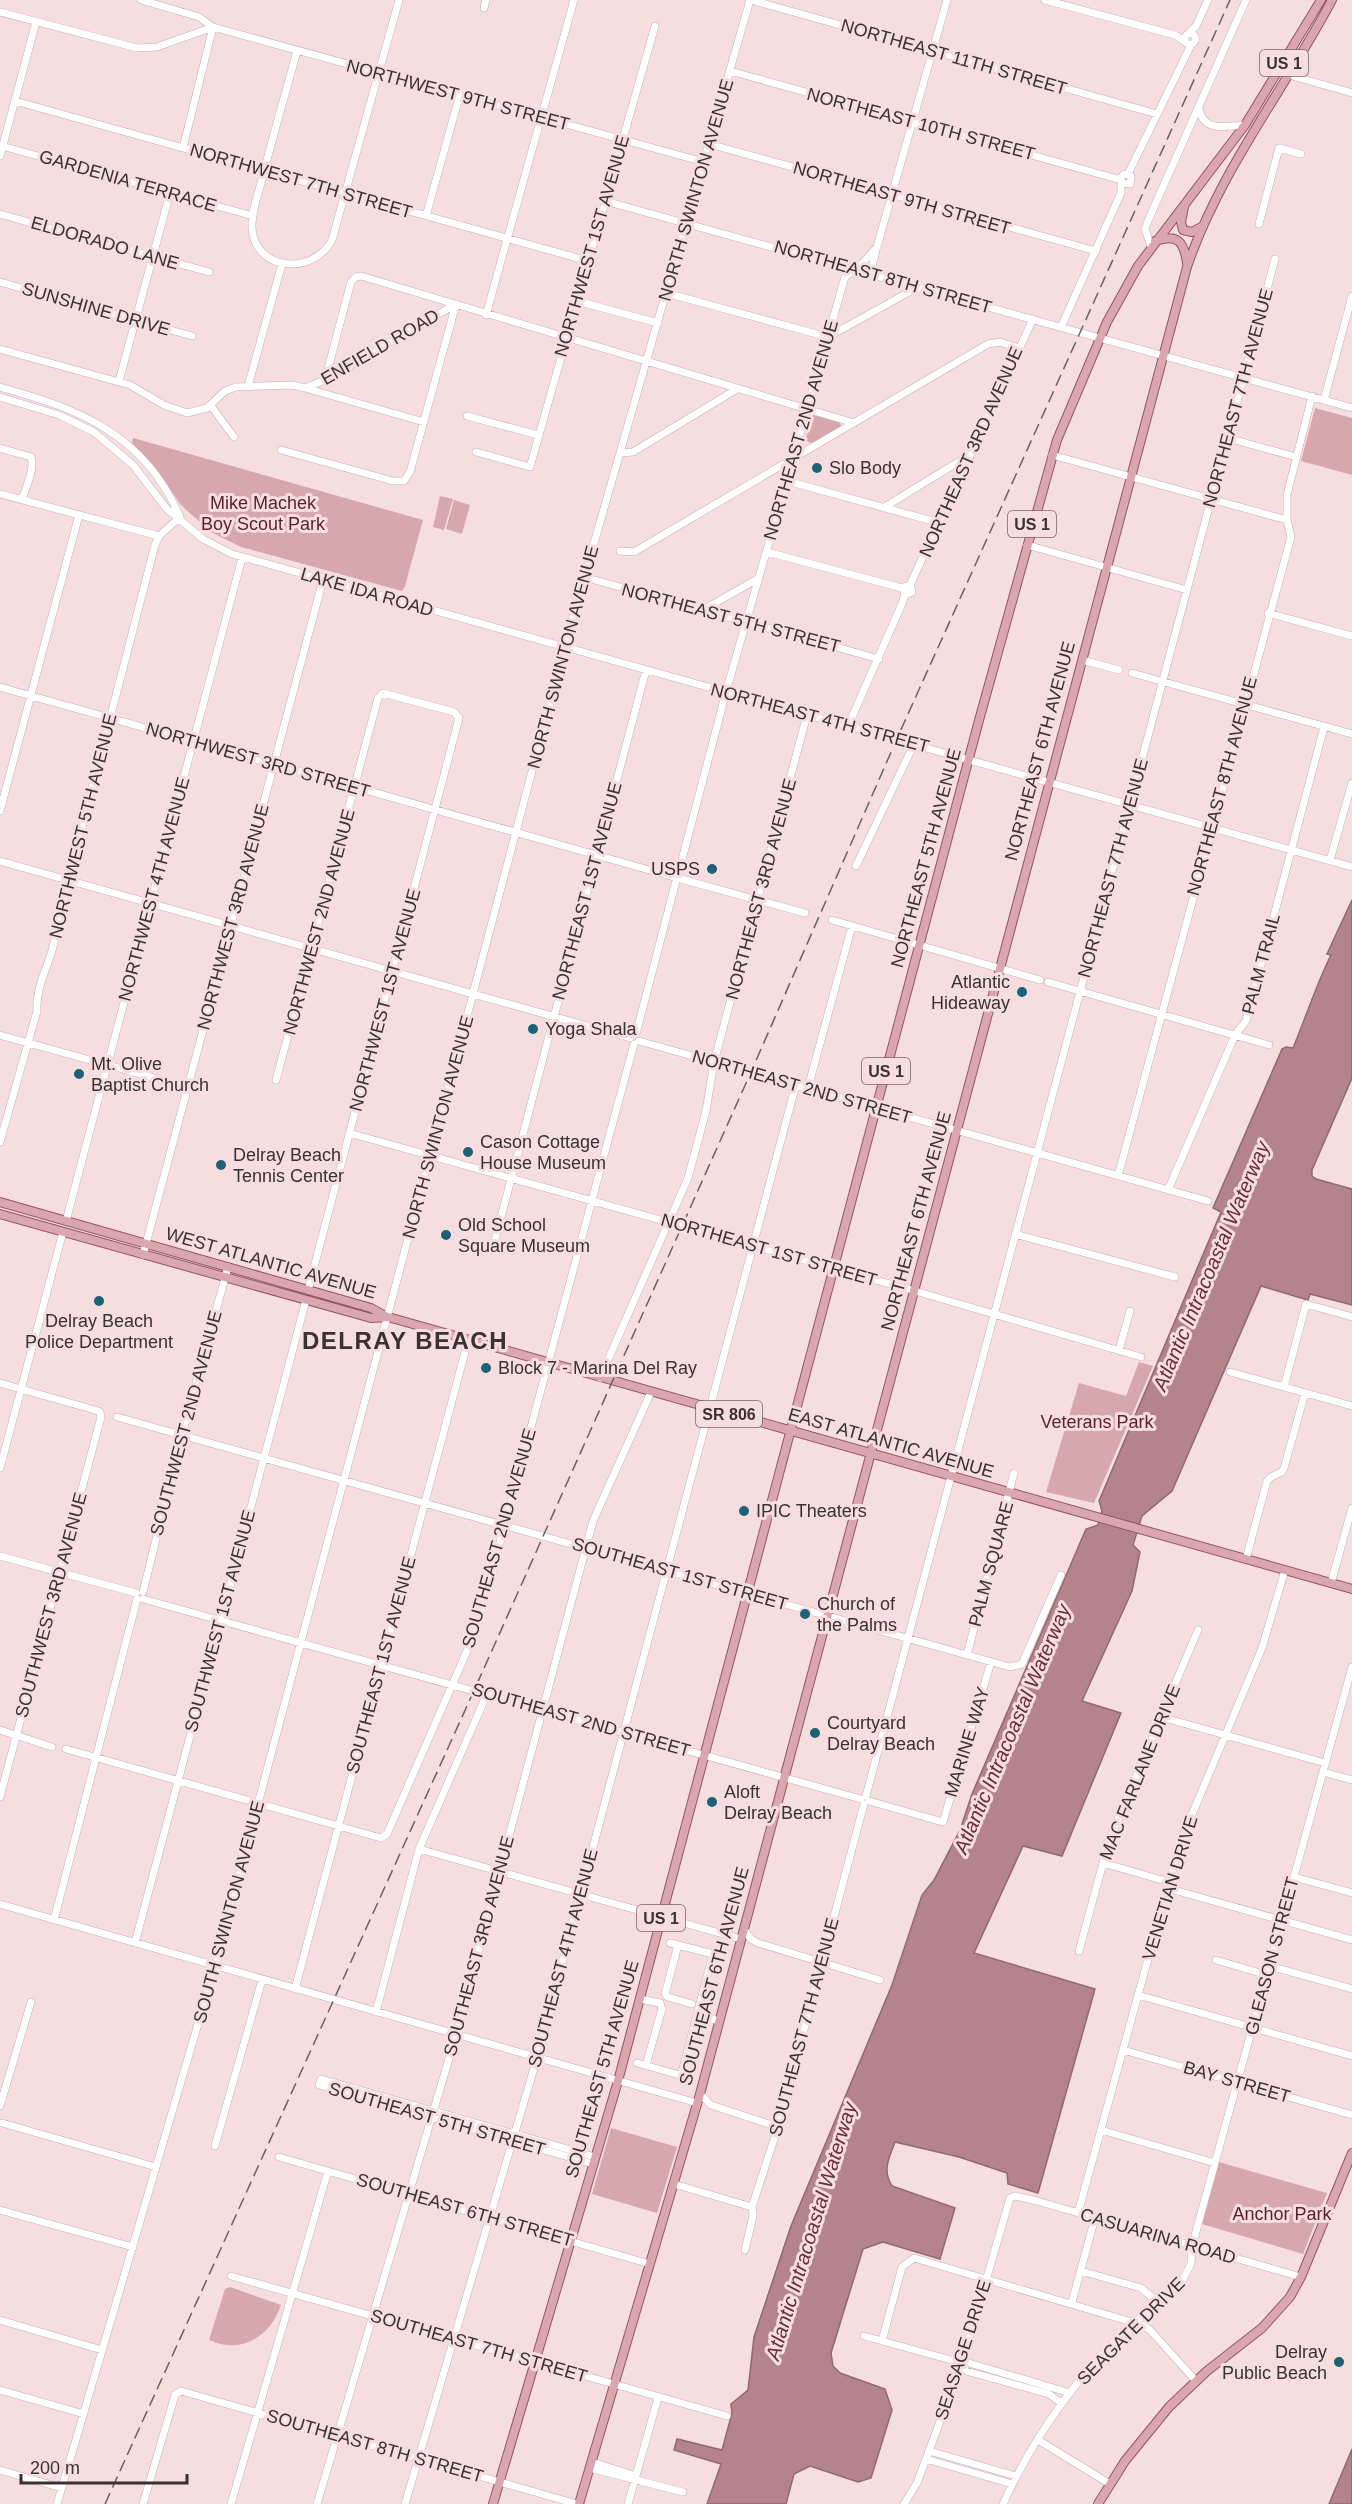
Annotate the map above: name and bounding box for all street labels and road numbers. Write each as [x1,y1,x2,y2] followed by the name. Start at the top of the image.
[839,15,1069,99] street label: NORTHEAST 11TH STREET
[1260,50,1308,76] road number: US 1
[344,56,572,134] street label: NORTHWEST 9TH STREET
[655,77,737,303] street label: NORTH SWINTON AVENUE
[805,84,1037,164] street label: NORTHEAST 10TH STREET
[551,133,633,359] street label: NORTHWEST 1ST AVENUE
[188,140,414,222] street label: NORTHWEST 7TH STREET
[37,146,219,216] street label: GARDENIA TERRACE
[791,157,1013,239] street label: NORTHEAST 9TH STREET
[29,212,181,274] street label: ELDORADO LANE
[772,236,994,318] street label: NORTHEAST 8TH STREET
[20,278,172,340] street label: SUNSHINE DRIVE
[1199,286,1277,510] street label: NORTHEAST 7TH AVENUE
[317,305,443,389] street label: ENFIELD ROAD
[760,318,842,542] street label: NORTHEAST 2ND AVENUE
[915,344,1027,560] street label: NORTHEAST 3RD AVENUE
[1008,511,1056,537] road number: US 1
[524,543,602,771] street label: NORTH SWINTON AVENUE
[298,563,436,621] street label: LAKE IDA ROAD
[620,579,842,657] street label: NORTHEAST 5TH STREET
[1001,639,1079,863] street label: NORTHEAST 6TH AVENUE
[1183,674,1261,898] street label: NORTHEAST 8TH AVENUE
[709,679,931,757] street label: NORTHEAST 4TH STREET
[45,711,121,941] street label: NORTHWEST 5TH AVENUE
[144,718,372,802] street label: NORTHWEST 3RD STREET
[887,746,965,970] street label: NORTHEAST 5TH AVENUE
[1074,756,1152,980] street label: NORTHEAST 7TH AVENUE
[114,775,194,1003] street label: NORTHWEST 4TH AVENUE
[722,776,800,1002] street label: NORTHEAST 3RD AVENUE
[548,780,626,1002] street label: NORTHEAST 1ST AVENUE
[193,802,273,1032] street label: NORTHWEST 3RD AVENUE
[279,807,359,1037] street label: NORTHWEST 2ND AVENUE
[346,886,424,1114] street label: NORTHWEST 1ST AVENUE
[1238,911,1284,1017] street label: PALM TRAIL
[399,1013,477,1241] street label: NORTH SWINTON AVENUE
[690,1046,914,1128] street label: NORTHEAST 2ND STREET
[862,1058,910,1084] road number: US 1
[877,1109,955,1333] street label: NORTHEAST 6TH AVENUE
[659,1210,879,1290] street label: NORTHEAST 1ST STREET
[163,1223,379,1303] street label: WEST ATLANTIC AVENUE
[146,1308,226,1538] street label: SOUTHWEST 2ND AVENUE
[696,1401,762,1427] road number: SR 806
[786,1404,996,1482] street label: EAST ATLANTIC AVENUE
[458,1426,540,1650] street label: SOUTHEAST 2ND AVENUE
[11,1490,91,1720] street label: SOUTHWEST 3RD AVENUE
[965,1499,1017,1629] street label: PALM SQUARE
[181,1508,259,1734] street label: SOUTHWEST 1ST AVENUE
[570,1534,790,1614] street label: SOUTHEAST 1ST STREET
[342,1554,420,1776] street label: SOUTHEAST 1ST AVENUE
[469,1679,693,1761] street label: SOUTHEAST 2ND STREET
[1096,1682,1184,1862] street label: MAC FARLANE DRIVE
[941,1685,993,1799] street label: MARINE WAY
[190,1799,268,2025] street label: SOUTH SWINTON AVENUE
[1139,1813,1201,1963] street label: VENETIAN DRIVE
[440,1834,518,2058] street label: SOUTHEAST 3RD AVENUE
[524,1847,602,2069] street label: SOUTHEAST 4TH AVENUE
[675,1865,753,2087] street label: SOUTHEAST 6TH AVENUE
[1241,1875,1303,2037] street label: GLEASON STREET
[637,1905,685,1931] road number: US 1
[765,1916,843,2138] street label: SOUTHEAST 7TH AVENUE
[561,1958,643,2180] street label: SOUTHEAST 5TH AVENUE
[1181,2057,1293,2107] street label: BAY STREET
[326,2078,548,2160] street label: SOUTHEAST 5TH STREET
[354,2169,576,2251] street label: SOUTHEAST 6TH STREET
[1078,2204,1238,2268] street label: CASUARINA ROAD
[1073,2273,1189,2389] street label: SEAGATE DRIVE
[931,2277,995,2423] street label: SEASAGE DRIVE
[368,2305,590,2387] street label: SOUTHEAST 7TH STREET
[264,2405,486,2487] street label: SOUTHEAST 8TH STREET

